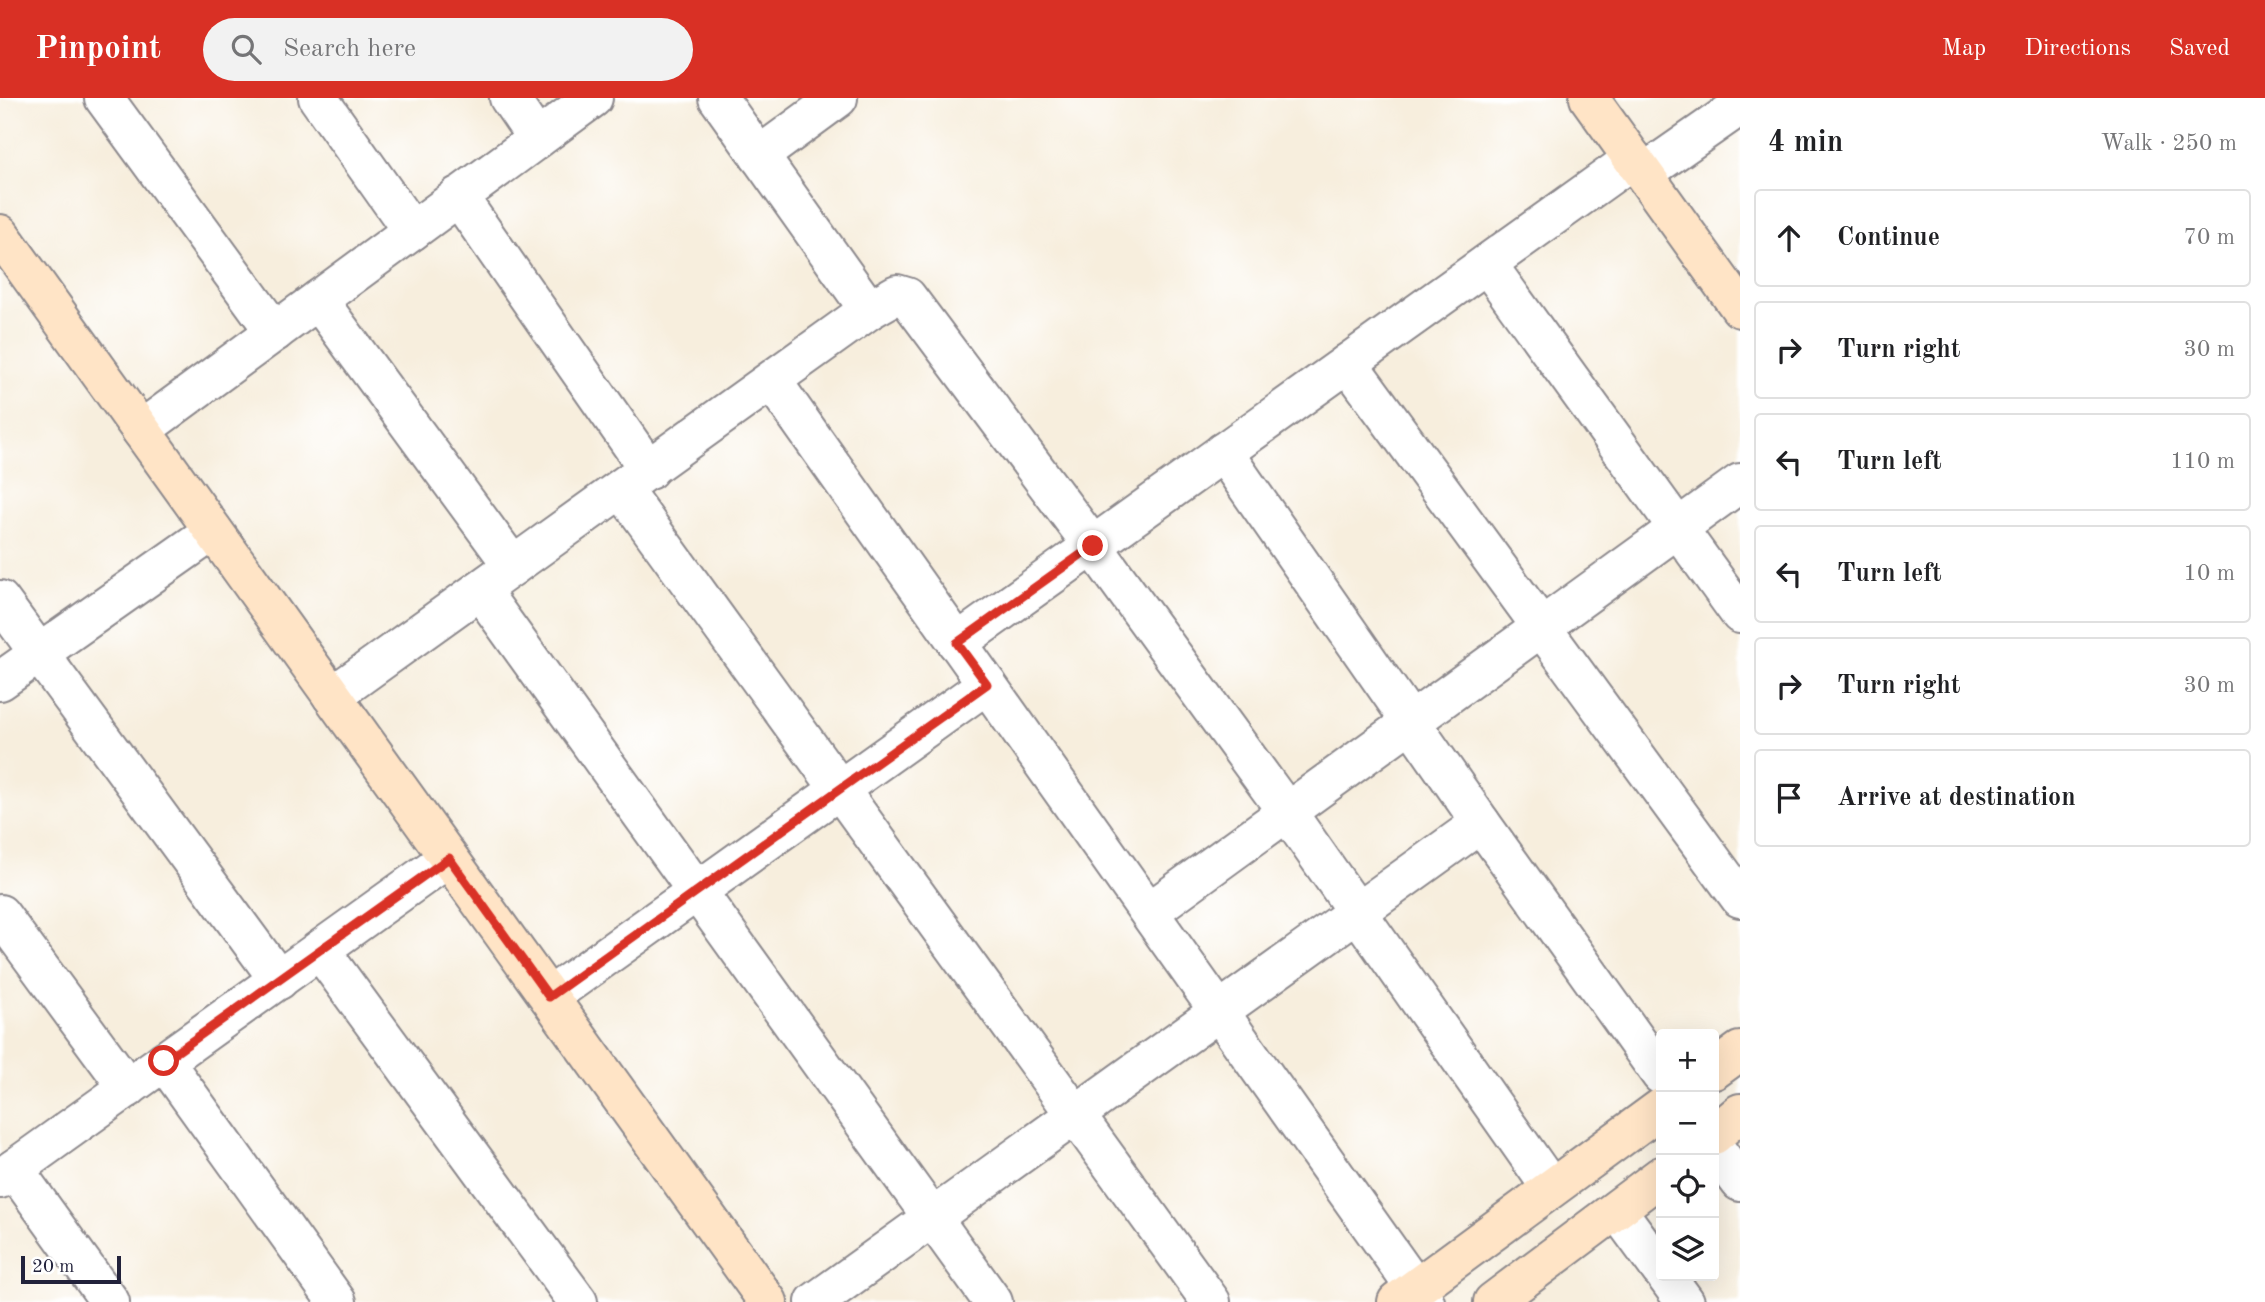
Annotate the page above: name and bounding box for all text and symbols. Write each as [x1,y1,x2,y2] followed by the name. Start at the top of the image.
[203,18,693,81] search box
[227,30,265,68] icon: search
[35,33,161,66] text: Pinpoint
[283,36,416,62] text: Search here
[1942,37,1986,61] text: Map
[2024,37,2131,61] text: Directions
[2169,37,2230,61] text: Saved
[1768,128,1843,158] text: 4 min
[2101,132,2237,155] text: Walk · 250 m
[1770,219,1808,257] icon: ahead
[1837,225,1940,251] text: Continue
[2184,226,2235,249] text: 70 m
[1770,331,1808,369] icon: right
[1837,337,1960,363] text: Turn right
[2184,338,2235,361] text: 30 m
[1770,443,1808,481] icon: left
[1837,449,1942,475] text: Turn left
[2170,450,2235,473] text: 110 m
[1077,530,1108,561] route end
[1770,555,1808,593] icon: left
[1837,561,1942,587] text: Turn left
[2184,562,2235,585] text: 10 m
[1770,667,1808,705] icon: right
[1837,673,1960,699] text: Turn right
[2184,674,2235,697] text: 30 m
[1770,779,1808,817] icon: arrive
[1837,785,2076,811] text: Arrive at destination
[1656,1029,1719,1281] map controls
[1656,1029,1719,1092] button: +
[148,1045,179,1076] route start
[1656,1092,1719,1155] button: −
[1656,1155,1719,1218] button: locate
[1656,1218,1719,1281] button: layers
[21,1253,121,1285] scale bar
[32,1258,74,1277] text: 20 m

